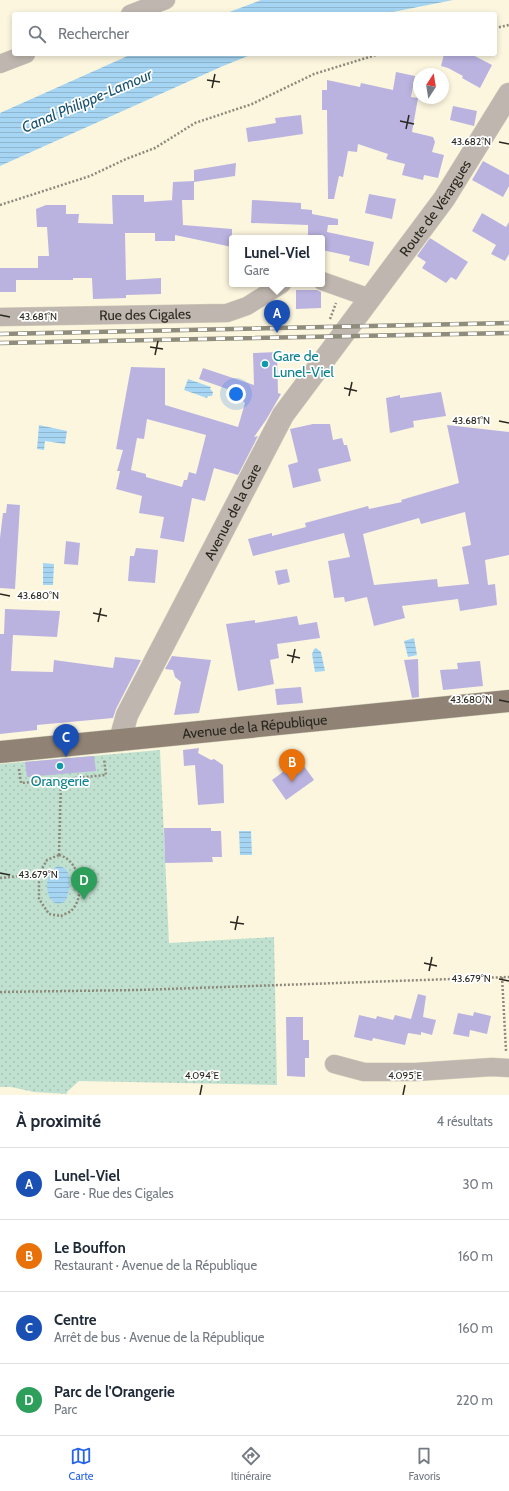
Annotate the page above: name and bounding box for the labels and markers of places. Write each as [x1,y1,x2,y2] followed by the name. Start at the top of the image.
[264,300,290,333] pin: A
[273,347,335,381] place label: Gare de Lunel-Viel
[260,359,270,369] marker: Gare de Lunel-Viel
[53,724,79,757] pin: C
[279,749,305,782] pin: B
[55,761,65,771] marker: Orangerie
[31,772,89,790] place label: Orangerie
[71,867,97,900] pin: D

